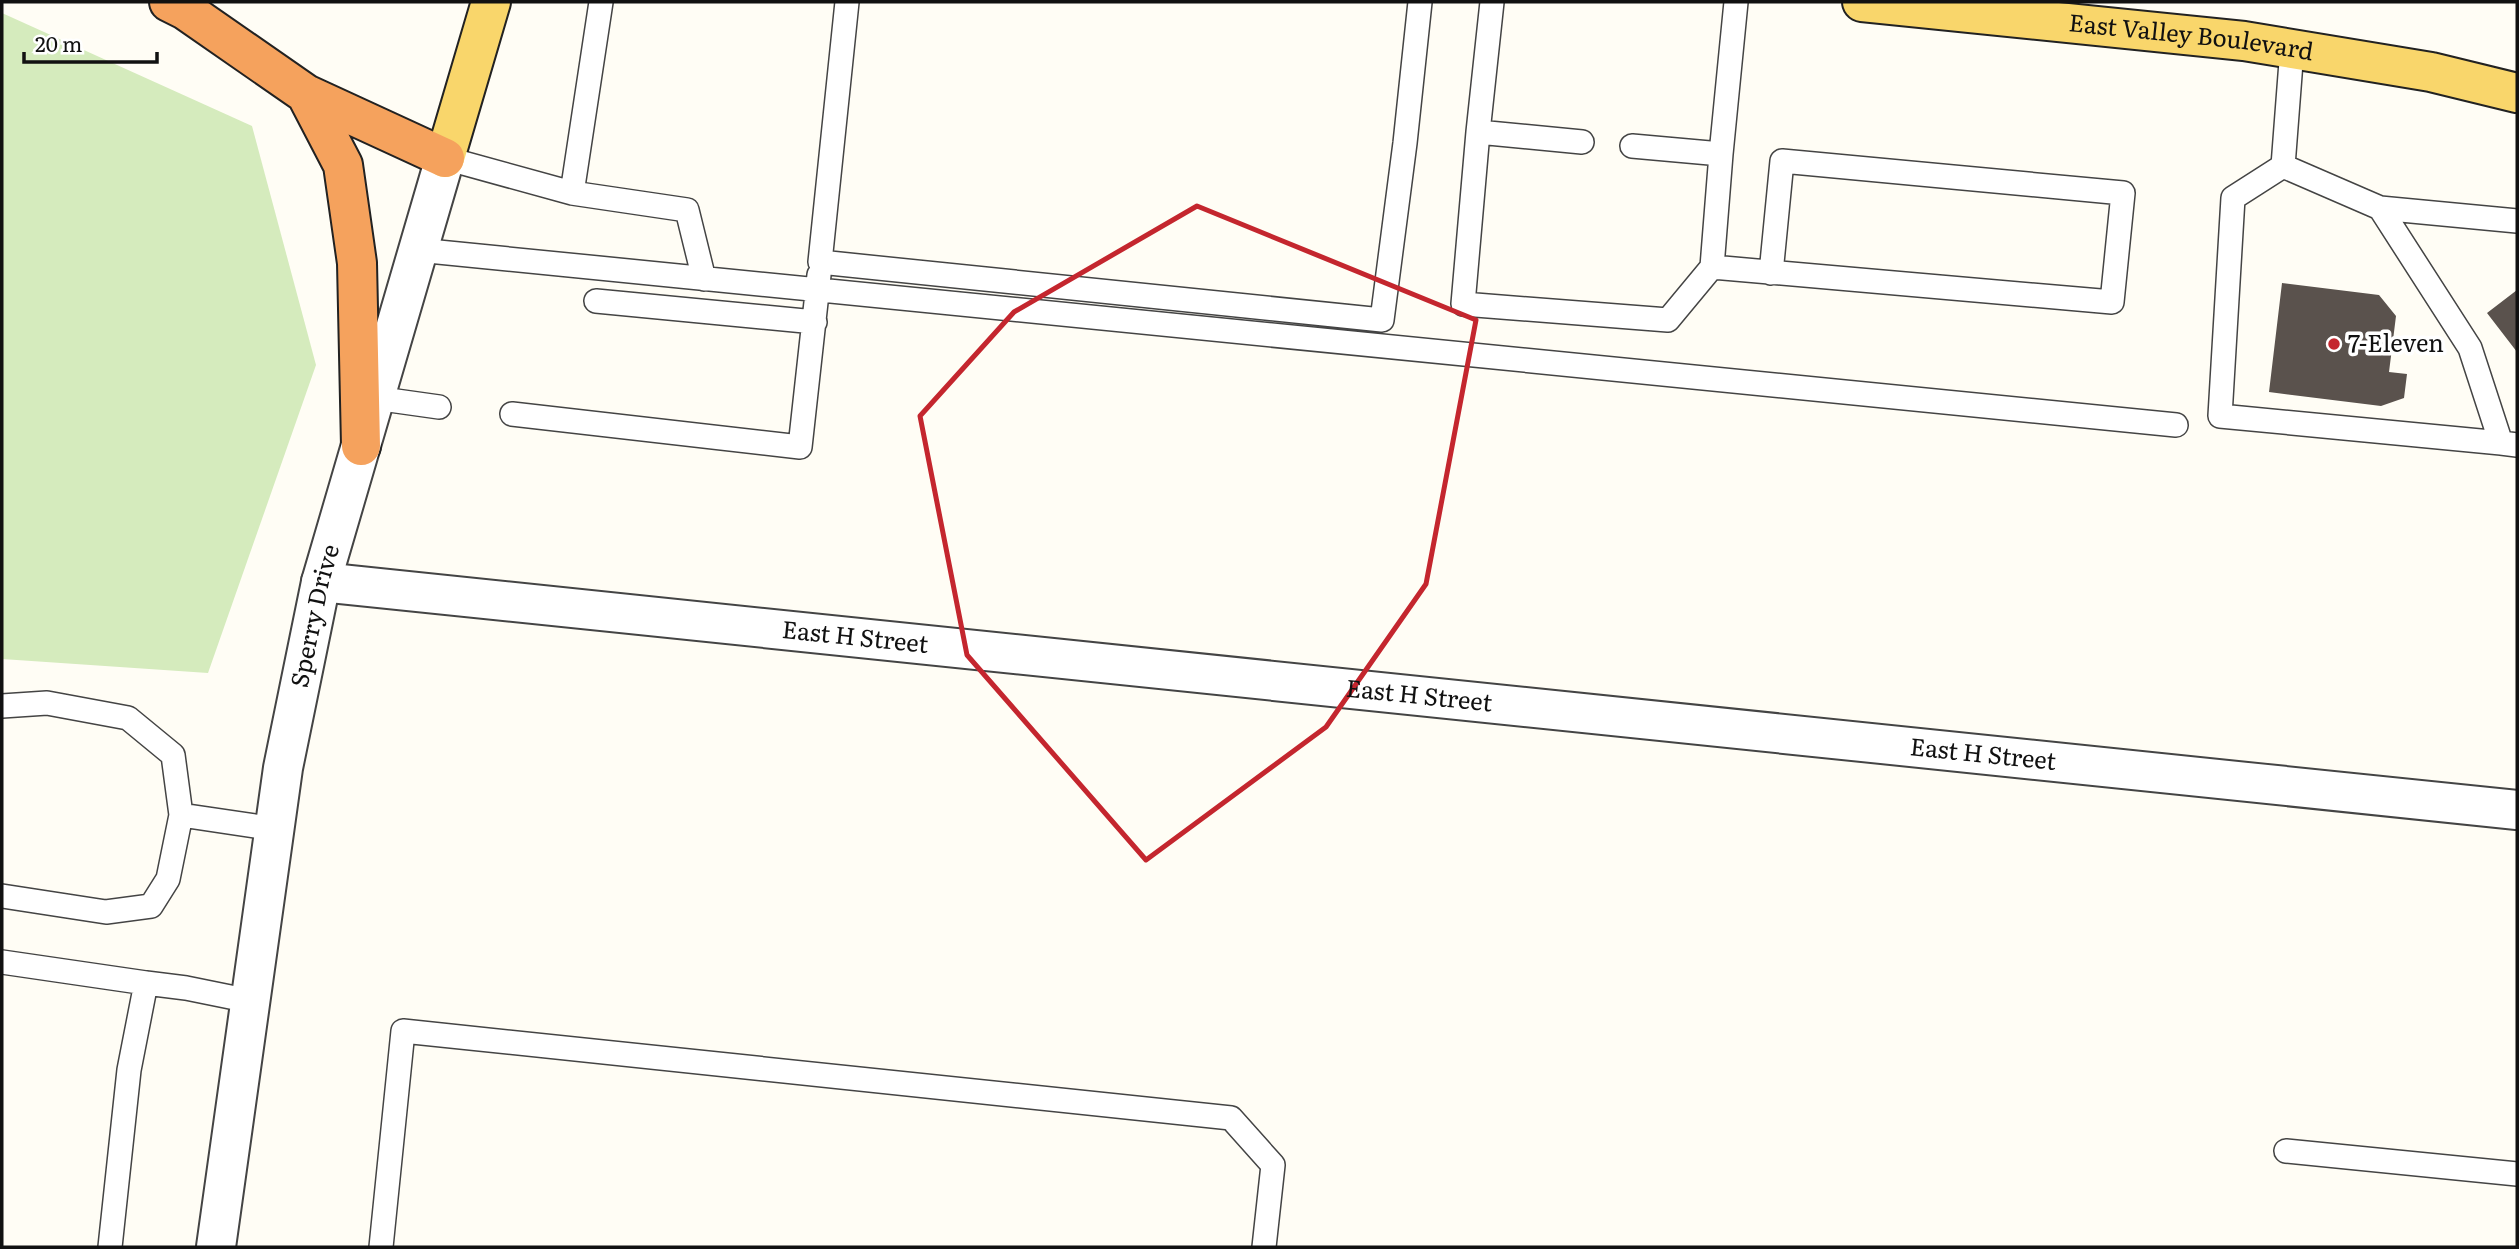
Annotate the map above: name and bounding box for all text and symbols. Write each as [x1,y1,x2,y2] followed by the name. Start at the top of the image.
[2067,3,2317,67] street label: East Valley Boulevard
[24,21,158,65] scale bar
[35,27,82,58] text: 20 m
[2348,324,2444,359] place label: 7-Eleven
[2326,336,2342,352] marker: 7-Eleven
[280,540,346,690] street label: Sperry Drive
[781,610,931,660] street label: East H Street
[1345,669,1494,719] street label: East H Street
[1909,727,2058,777] street label: East H Street

